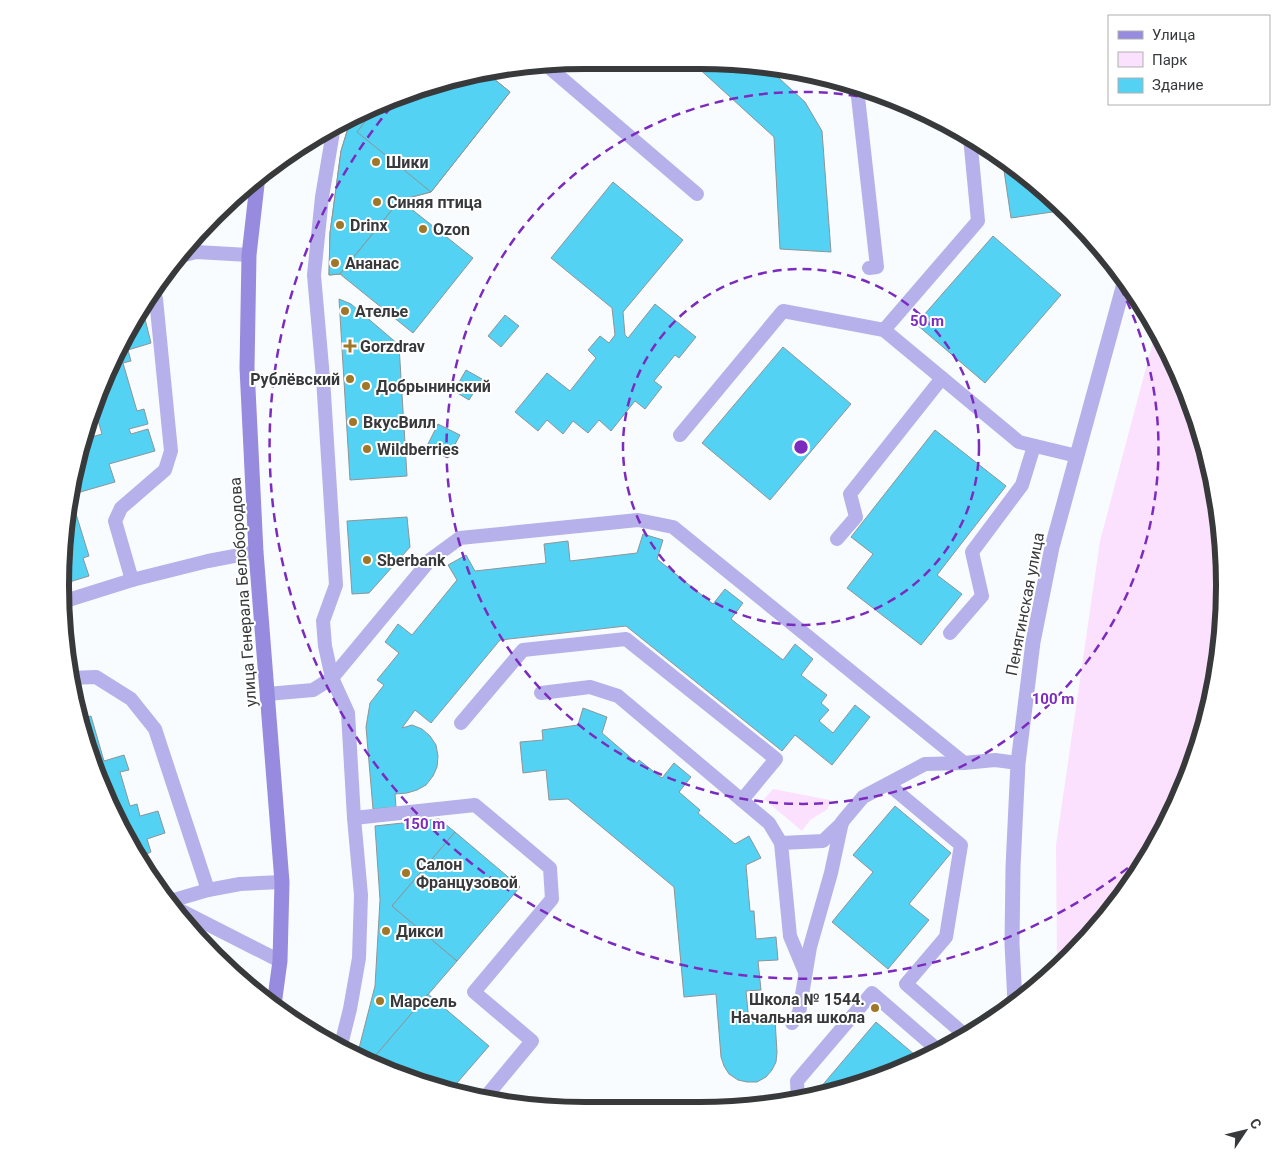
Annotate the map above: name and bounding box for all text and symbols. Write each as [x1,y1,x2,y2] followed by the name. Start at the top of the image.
[1108,15,1270,105] legend
[1152,26,1195,44] text: Улица
[1152,51,1187,69] text: Парк
[1152,76,1203,94] text: Здание
[386,153,428,172] place label: Шики
[370,156,382,168] marker: Шики
[387,193,482,212] place label: Синяя птица
[371,196,383,208] marker: Синяя птица
[350,216,388,235] place label: Drinx
[334,219,346,231] marker: Drinx
[433,220,470,239] place label: Ozon
[417,223,429,235] marker: Ozon
[345,254,399,273] place label: Ананас
[329,257,341,269] marker: Ананас
[355,302,409,321] place label: Ателье
[339,305,351,317] marker: Ателье
[910,312,944,330] text: 50 m
[360,337,425,356] place label: Gorzdrav
[344,340,356,352] marker: Gorzdrav
[250,370,340,389] place label: Рублёвский
[344,373,356,385] marker: Рублёвский
[376,377,491,396] place label: Добрынинский
[360,380,372,392] marker: Добрынинский
[363,413,436,432] place label: ВкусВилл
[347,416,359,428] marker: ВкусВилл
[792,438,810,456] centre of rings
[377,440,459,459] place label: Wildberries
[361,443,373,455] marker: Wildberries
[225,477,261,707] street label: улица Генерала Белобородова
[1002,531,1048,677] street label: Пенягинская улица
[377,551,446,570] place label: Sberbank
[361,554,373,566] marker: Sberbank
[1032,690,1074,708] text: 100 m
[403,815,445,833] text: 150 m
[416,855,518,892] place label: Салон Французовой
[400,867,412,879] marker: Салон Французовой
[396,922,443,941] place label: Дикси
[380,925,392,937] marker: Дикси
[731,990,865,1027] place label: Школа № 1544. Начальная школа
[390,992,457,1011] place label: Марсель
[374,995,386,1007] marker: Марсель
[869,1002,881,1014] marker: Школа № 1544. Начальная школа
[1220,1106,1270,1156] north arrow
[1246,1115,1265,1132] text: С

